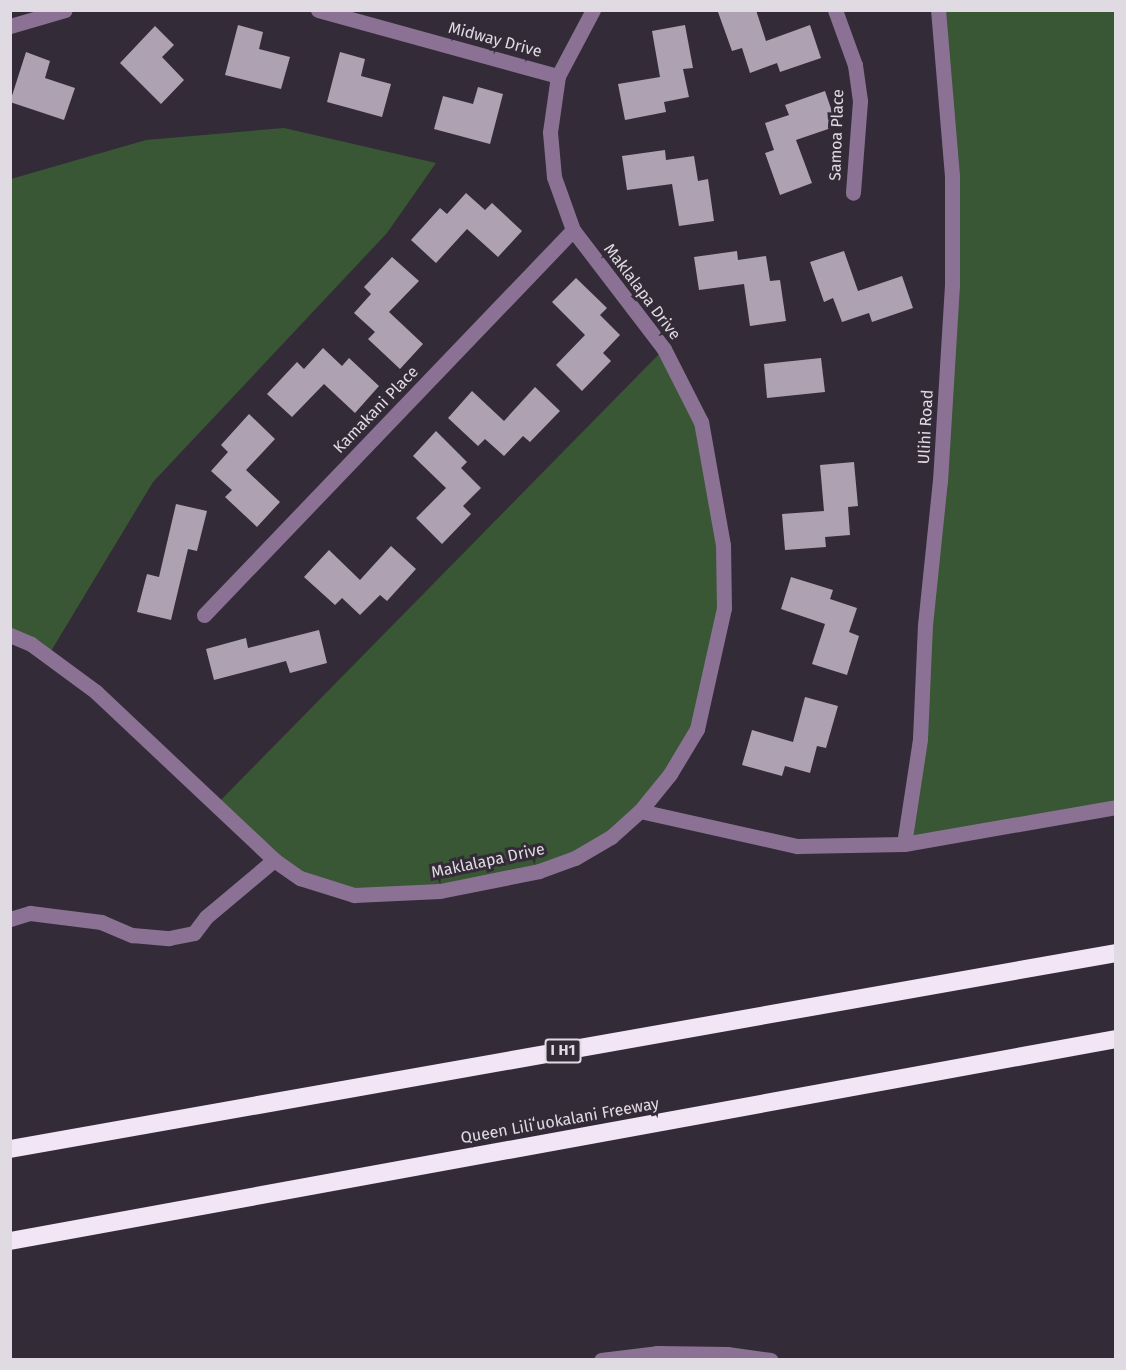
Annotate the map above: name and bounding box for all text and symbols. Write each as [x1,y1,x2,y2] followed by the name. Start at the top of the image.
[446,18,544,62] street label: Midway Drive
[826,89,848,181] street label: Samoa Place
[600,240,684,344] street label: Maklalapa Drive
[330,362,422,458] street label: Kamakani Place
[914,389,938,465] street label: Ulihi Road
[429,840,547,882] street label: Maklalapa Drive
[544,1039,582,1063] road number: I H1
[459,1094,661,1148] street label: Queen Liliʻuokalani Freeway

